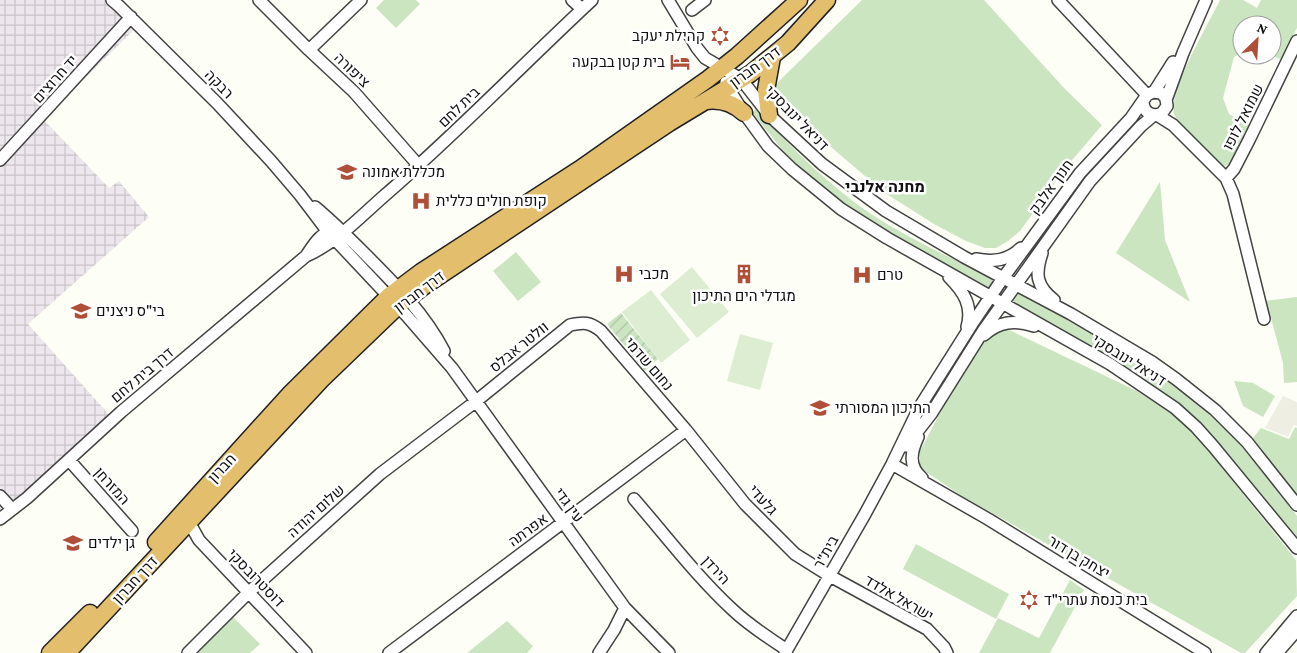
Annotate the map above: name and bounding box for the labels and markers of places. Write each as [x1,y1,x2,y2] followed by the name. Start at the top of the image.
[709,25,731,47] synagogue icon: קהילת יעקב
[632,28,705,44] place label: קהילת יעקב
[669,51,691,73] hotel icon: בית קטן בבקעה
[572,54,665,70] place label: בית קטן בבקעה
[336,161,358,183] school or university icon: מכללת אמונה
[362,164,445,180] place label: מכללת אמונה
[410,190,432,212] hospital icon: קופת חולים כללית
[436,193,547,209] place label: קופת חולים כללית
[613,263,635,285] hospital icon: מכבי
[733,263,755,285] building icon: מגדלי הים התיכון
[851,264,873,286] hospital icon: טרם
[639,266,669,282] place label: מכבי
[877,267,903,283] place label: טרם
[692,288,796,304] place label: מגדלי הים התיכון
[70,300,92,322] school or university icon: בי"ס ניצנים
[96,303,165,319] place label: בי"ס ניצנים
[809,397,831,419] school or university icon: התיכון המסורתי
[835,400,931,416] place label: התיכון המסורתי
[62,532,84,554] school or university icon: גן ילדים
[88,535,135,551] place label: גן ילדים
[1018,589,1040,611] synagogue icon: בית כנסת עתרי"ד
[1044,592,1148,608] place label: בית כנסת עתרי"ד

